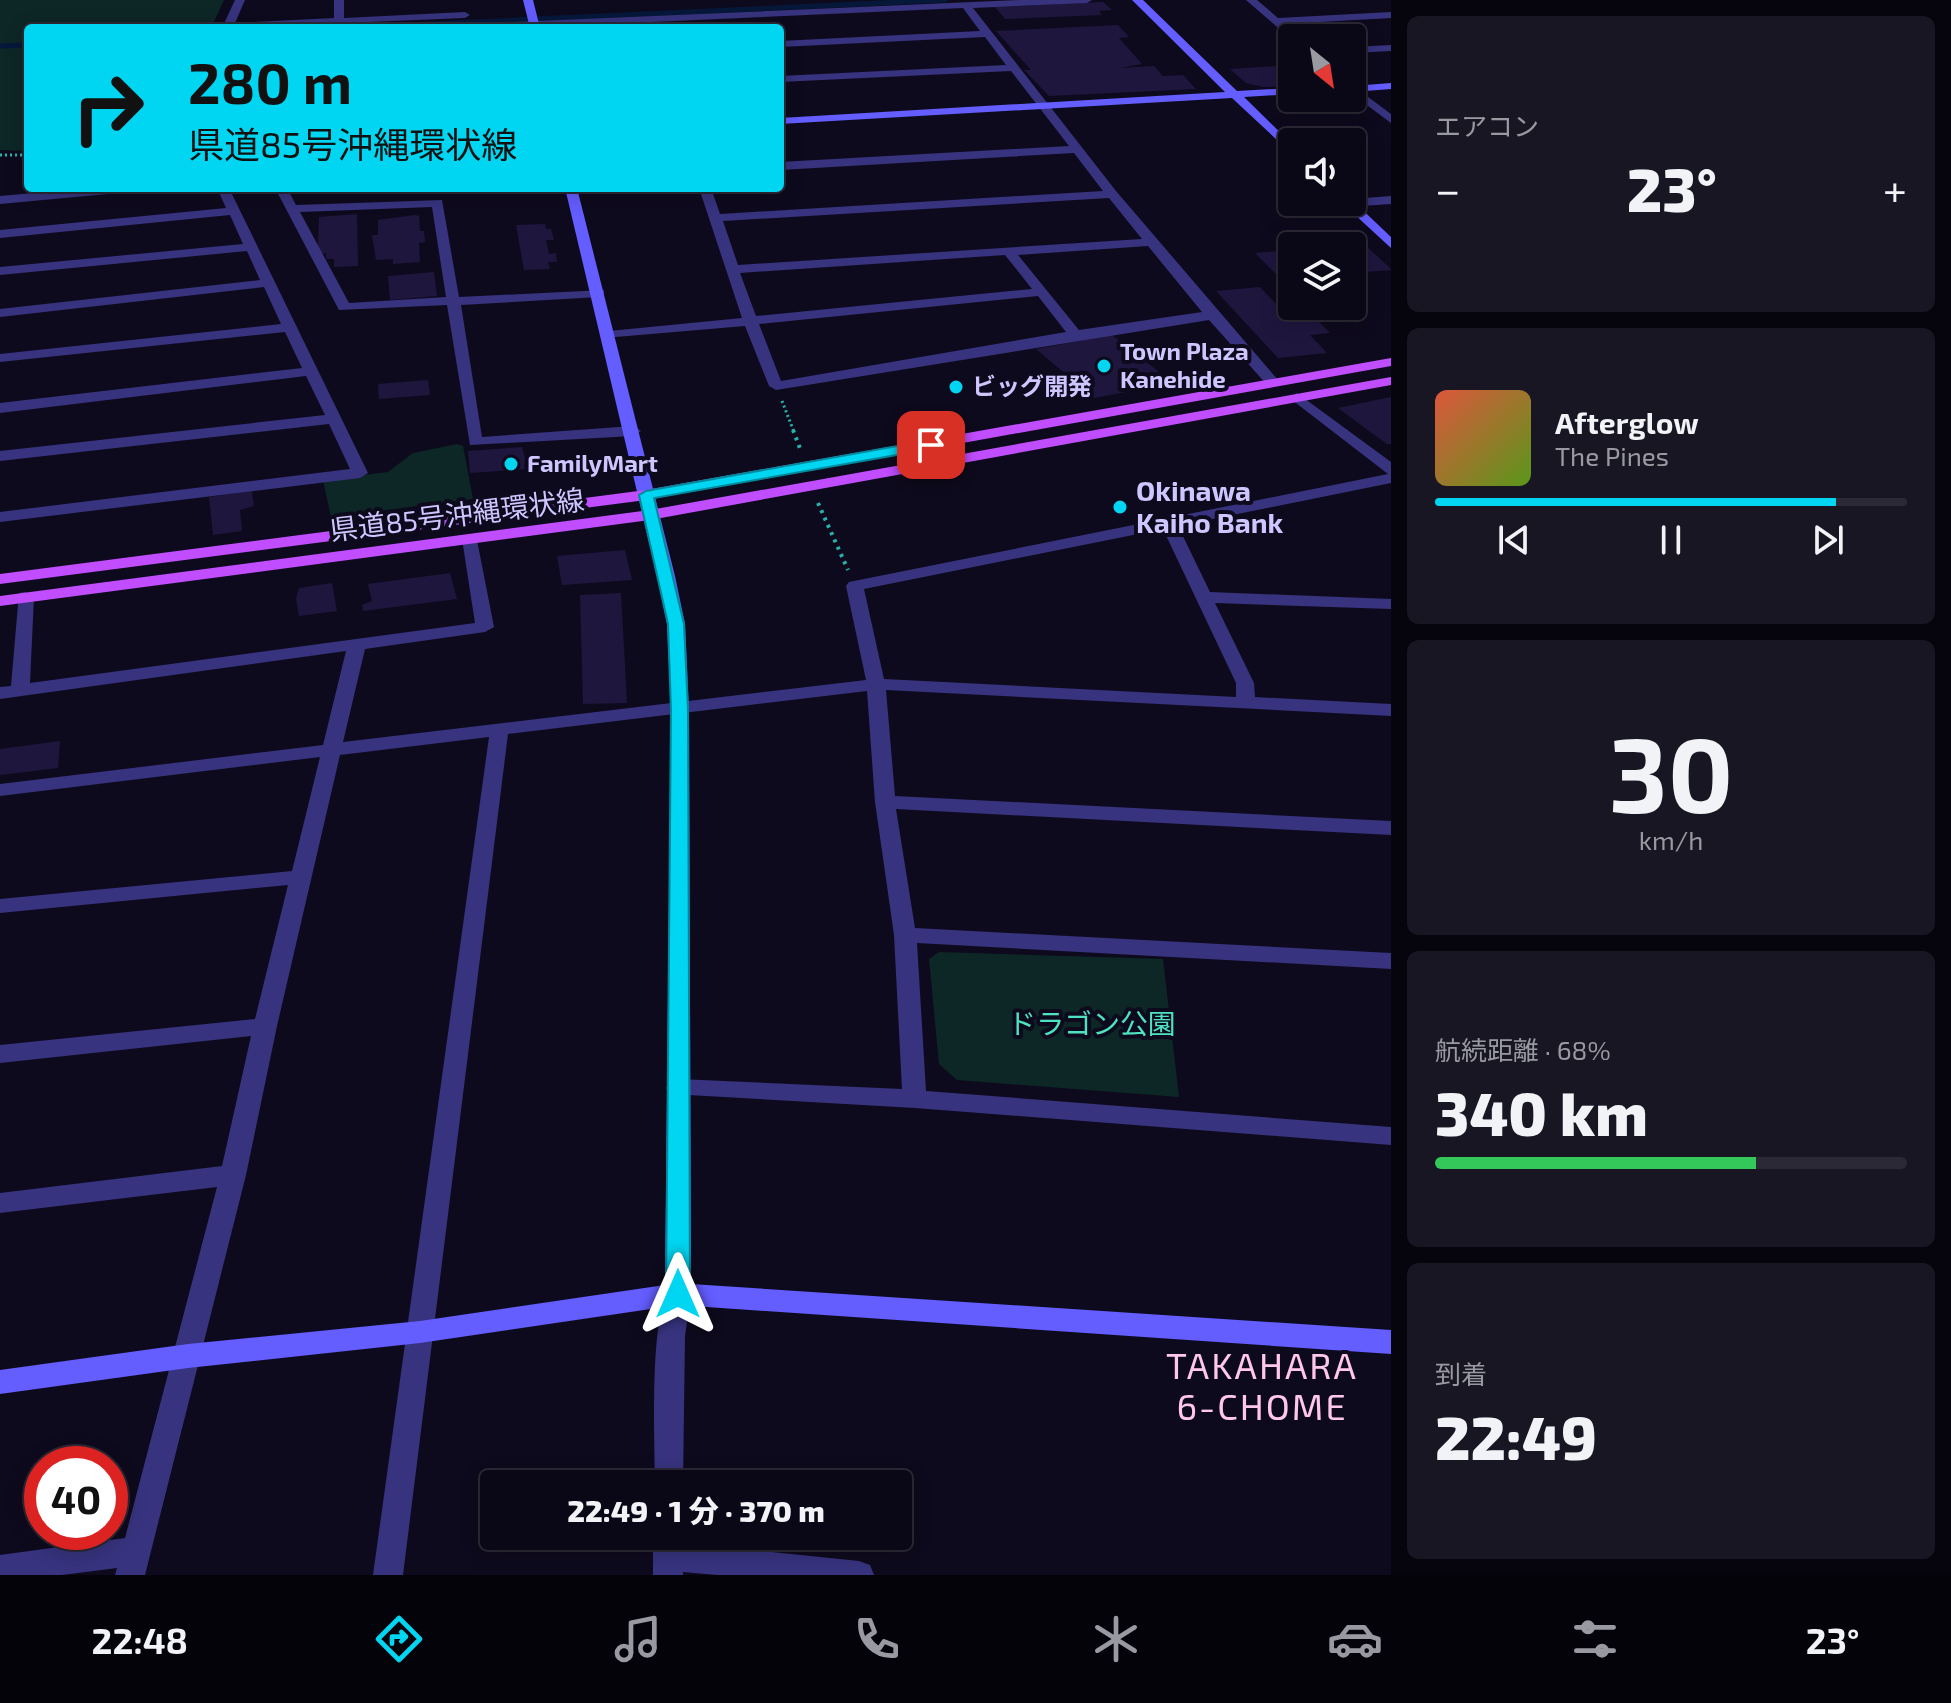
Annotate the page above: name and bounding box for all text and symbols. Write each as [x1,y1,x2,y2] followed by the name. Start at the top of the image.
[1278,24,1366,112] north arrow
[1278,24,1366,320] map controls
[188,48,352,115] text: 280 m
[56,56,160,160] icon: right
[1435,110,1539,141] text: エアコン
[188,122,517,165] text: 県道85号沖縄環状線
[1278,128,1366,216] button: sound
[1627,152,1717,224] text: 23°
[1435,162,1461,215] text: −
[1883,162,1907,215] text: +
[1278,232,1366,320] button: layers
[1120,336,1249,393] place label: Town Plaza Kanehide
[1095,357,1113,375] marker: Town Plaza Kanehide
[972,371,1092,400] place label: ビッグ開発
[947,378,965,396] marker: ビッグ開発
[1555,404,1699,440] text: Afterglow
[897,411,965,479] pin
[909,423,953,467] icon: arrive
[1555,440,1669,471] text: The Pines
[527,448,658,477] place label: FamilyMart
[502,455,520,473] marker: FamilyMart
[1136,473,1284,539] place label: Okinawa Kaiho Bank
[328,482,586,546] street label: 県道85号沖縄環状線
[1111,498,1129,516] marker: Okinawa Kaiho Bank
[1492,518,1536,562] icon: previous
[1649,518,1693,562] icon: pause
[1806,518,1850,562] icon: next
[1609,709,1733,834] text: 30
[1639,824,1703,855] text: km/h
[1008,1006,1176,1040] park label: ドラゴン公園
[1435,1034,1611,1065] text: 航続距離 · 68%
[1435,1076,1648,1148] text: 340 km
[636,1252,720,1336] position arrow
[1166,1343,1358,1427] district label: TAKAHARA 6-CHOME
[1435,1358,1487,1389] text: 到着
[1435,1400,1597,1472] text: 22:49
[24,1446,128,1550] speed limit sign: 40
[567,1492,825,1528] text: 22:49 · 1 分 · 370 m
[371,1611,427,1667] icon: directions
[610,1611,666,1667] icon: music
[849,1611,905,1667] icon: phone
[1088,1611,1144,1667] icon: climate
[1327,1611,1383,1667] icon: car
[1567,1611,1623,1667] icon: filters
[92,1618,188,1661] text: 22:48
[1806,1618,1859,1661] text: 23°

